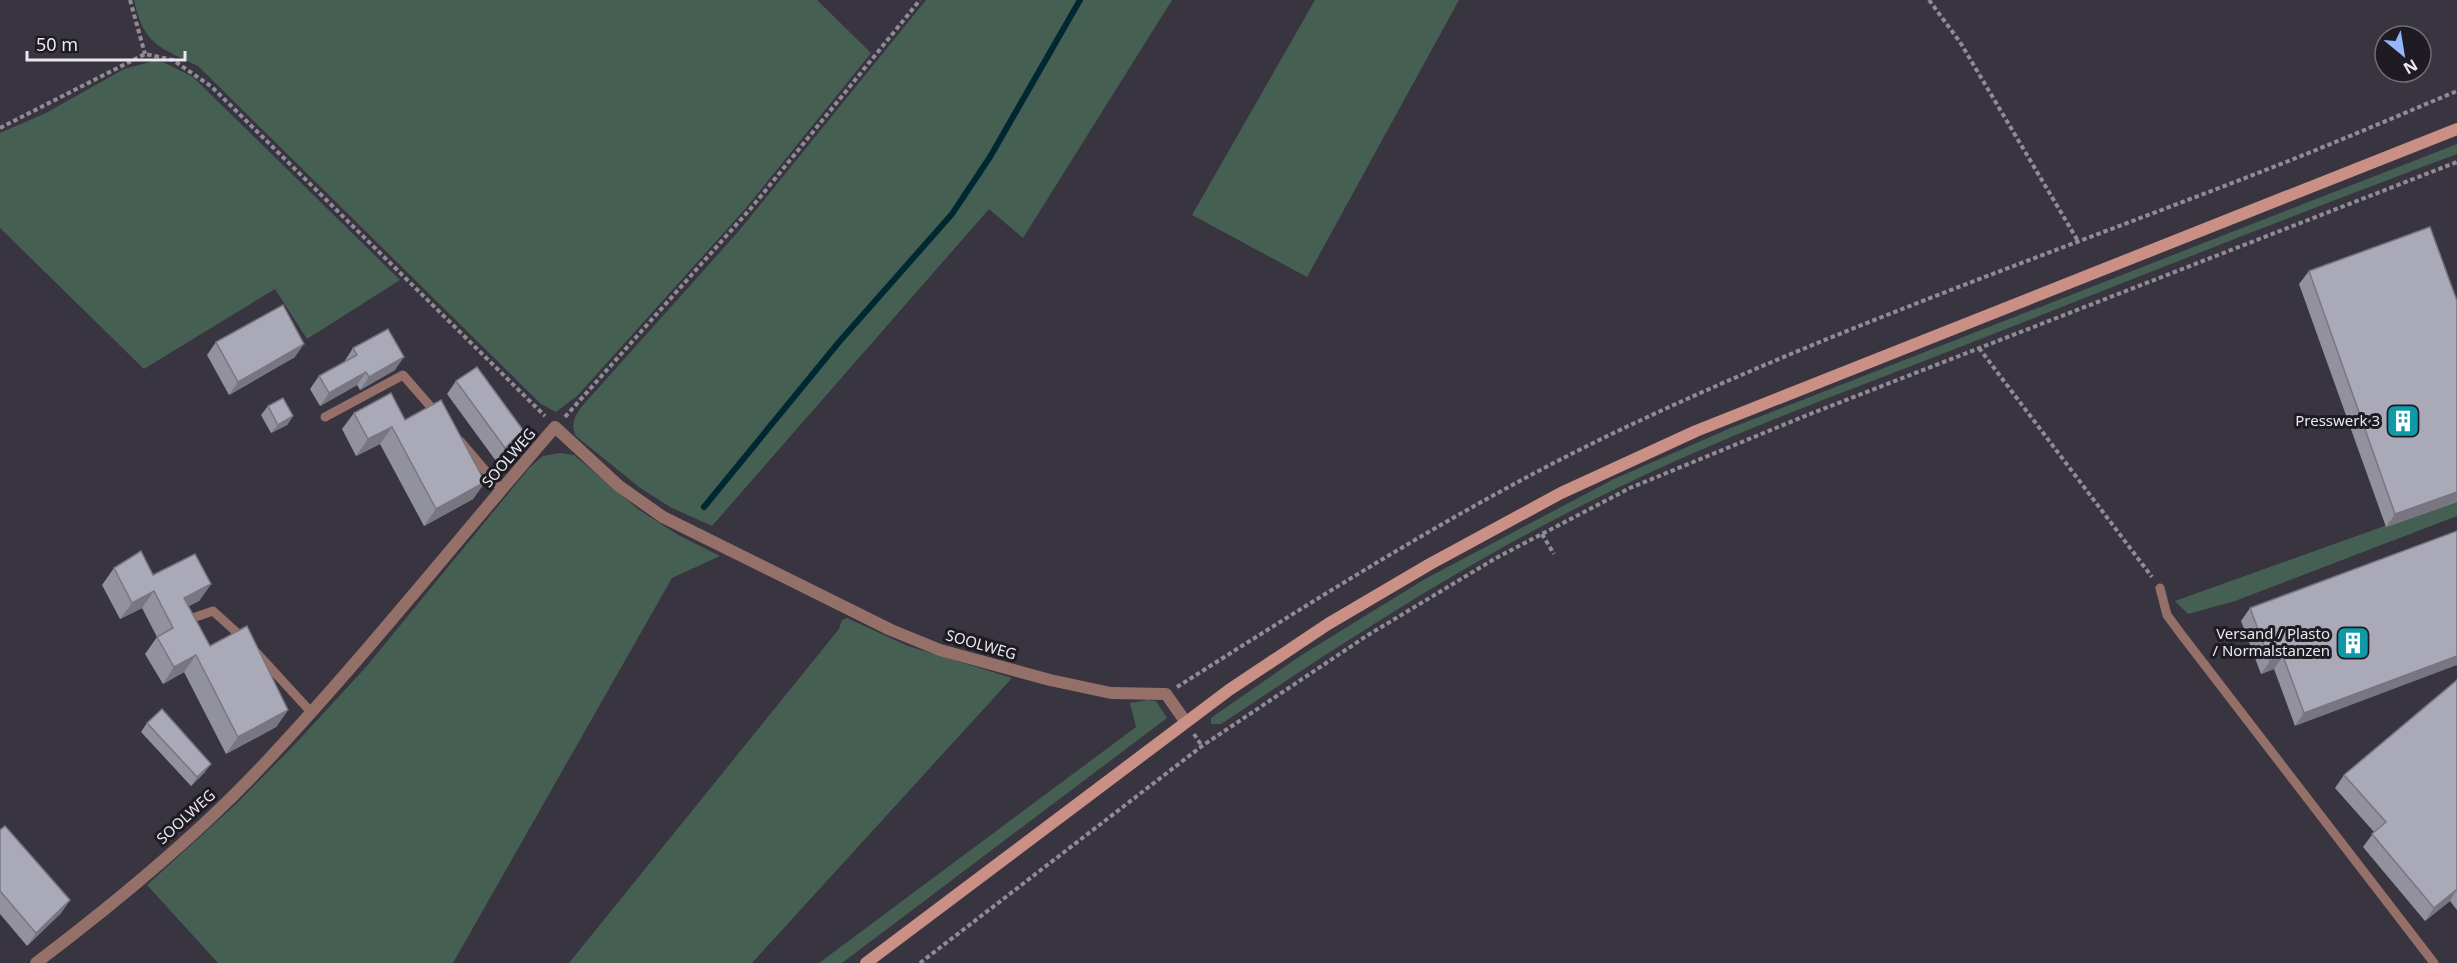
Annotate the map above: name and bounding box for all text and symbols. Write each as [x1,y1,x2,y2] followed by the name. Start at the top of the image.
[27,24,184,62] scale bar
[2373,24,2433,84] north arrow
[36,32,78,56] text: 50 m
[2399,54,2422,80] text: N
[2385,403,2421,439] building icon: Presswerk 3
[2295,410,2380,430] place label: Presswerk 3
[477,423,540,491] street label: SOOLWEG
[2212,623,2330,660] place label: Versand / Plasto / Normalstanzen
[944,624,1019,664] street label: SOOLWEG
[2335,625,2371,661] building icon: Versand / Plasto / Normalstanzen
[152,785,219,848] street label: SOOLWEG

